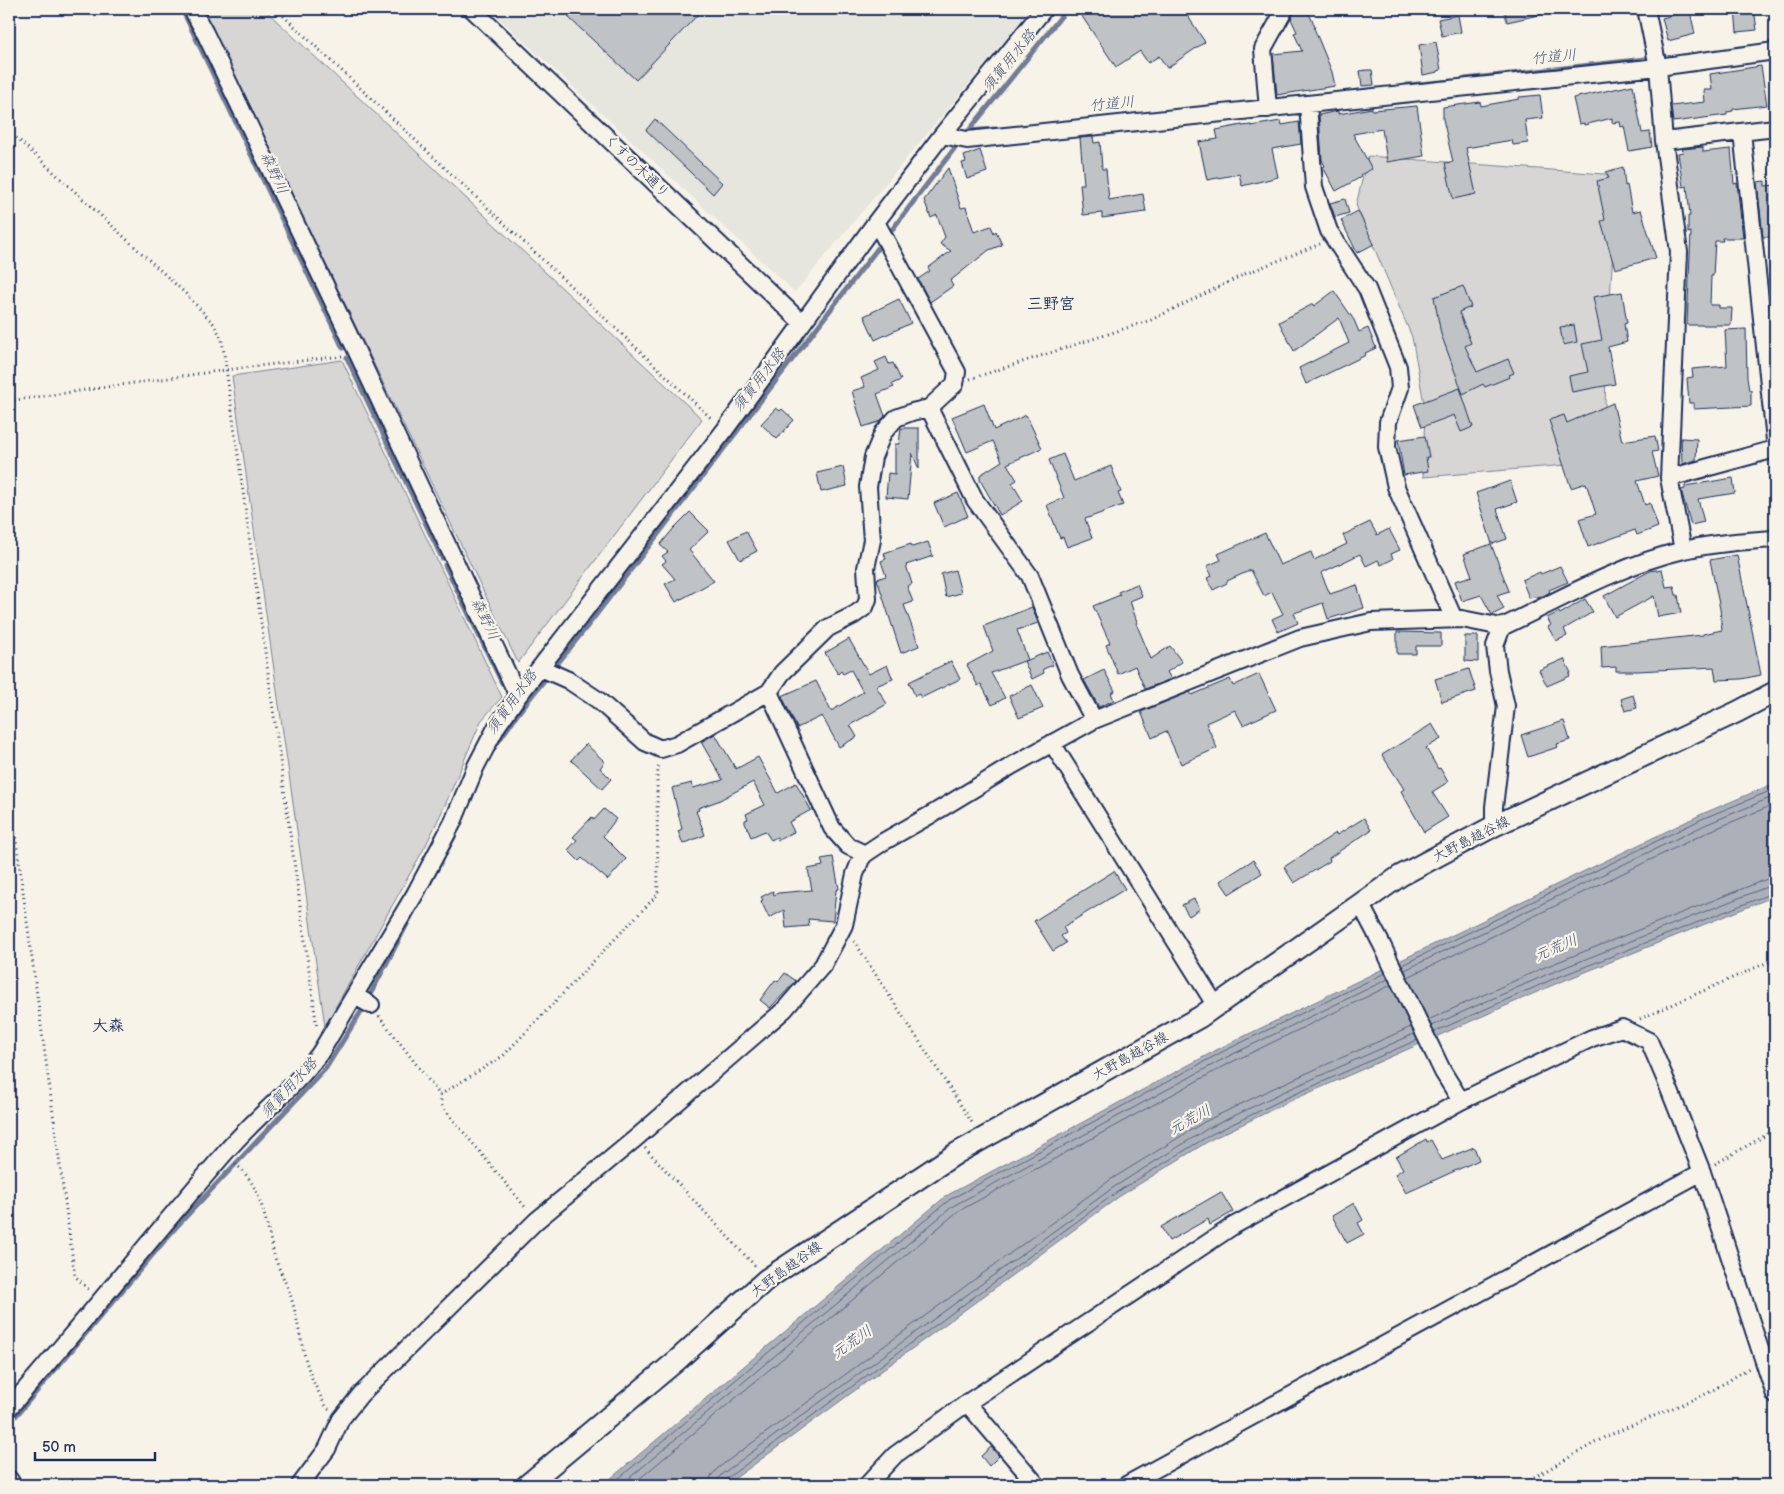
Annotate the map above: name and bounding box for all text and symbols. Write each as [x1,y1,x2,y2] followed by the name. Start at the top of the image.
[978,25,1041,96] water label: 須賀用水路
[1531,45,1577,69] water label: 竹道川
[1089,92,1135,116] water label: 竹道川
[601,131,673,201] street label: くすの木通り
[256,149,292,197] water label: 森野川
[1027,295,1075,314] district label: 三野宮
[728,344,790,415] water label: 須賀用水路
[467,595,503,643] water label: 森野川
[482,665,542,738] water label: 須賀用水路
[1430,812,1512,866] street label: 大野島越谷線
[1532,930,1580,966] water label: 元荒川
[92,1017,124,1036] district label: 大森
[1089,1028,1171,1084] street label: 大野島越谷線
[256,1053,322,1122] water label: 須賀用水路
[1166,1101,1214,1139] water label: 元荒川
[747,1237,825,1301] street label: 大野島越谷線
[828,1321,876,1363] water label: 元荒川
[35,1429,155,1461] scale bar
[42,1438,76,1457] text: 50 m

